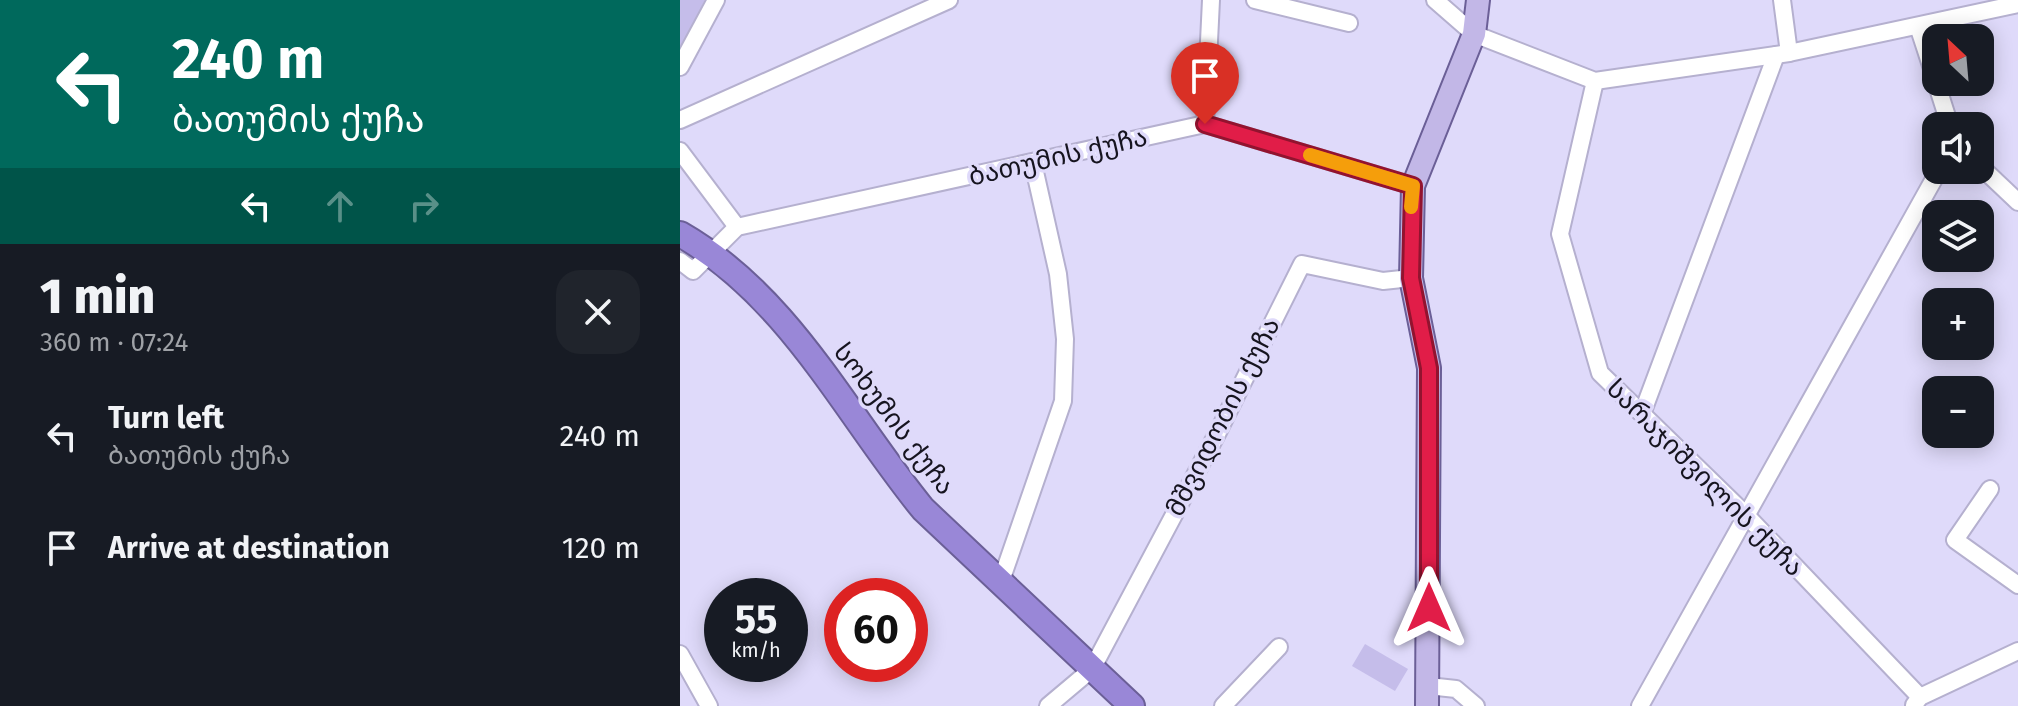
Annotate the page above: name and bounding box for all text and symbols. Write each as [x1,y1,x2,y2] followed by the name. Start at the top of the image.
[1922,24,1994,96] north arrow
[1922,24,1994,448] map controls
[172,26,324,93] text: 240 m
[40,32,144,136] icon: left
[1171,42,1239,124] pin
[1183,54,1227,98] icon: arrive
[172,98,425,142] text: ბათუმის ქუჩა
[1922,112,1994,184] button: sound
[966,121,1150,193] street label: ბათუმის ქუჩა
[234,184,278,228] icon: left
[318,184,362,228] icon: ahead
[402,184,446,228] icon: right
[1922,200,1994,272] button: layers
[40,268,155,326] text: 1 min
[556,270,640,354] button: close
[1922,288,1994,360] button: +
[1160,313,1286,521] street label: მშვიდობის ქუჩა
[40,327,188,358] text: 360 m · 07:24
[827,337,961,501] street label: სოხუმის ქუჩა
[1600,373,1810,583] street label: სარაჯიშვილის ქუჩა
[1922,376,1994,448] button: −
[108,400,224,436] text: Turn left
[40,414,84,458] icon: left
[560,418,640,454] text: 240 m
[108,440,290,471] text: ბათუმის ქუჩა
[40,526,84,570] icon: arrive
[108,530,390,566] text: Arrive at destination
[562,530,640,566] text: 120 m
[1387,566,1471,650] position arrow
[824,578,928,682] speed limit sign: 60
[735,596,777,644] text: 55
[731,638,781,662] text: km/h

